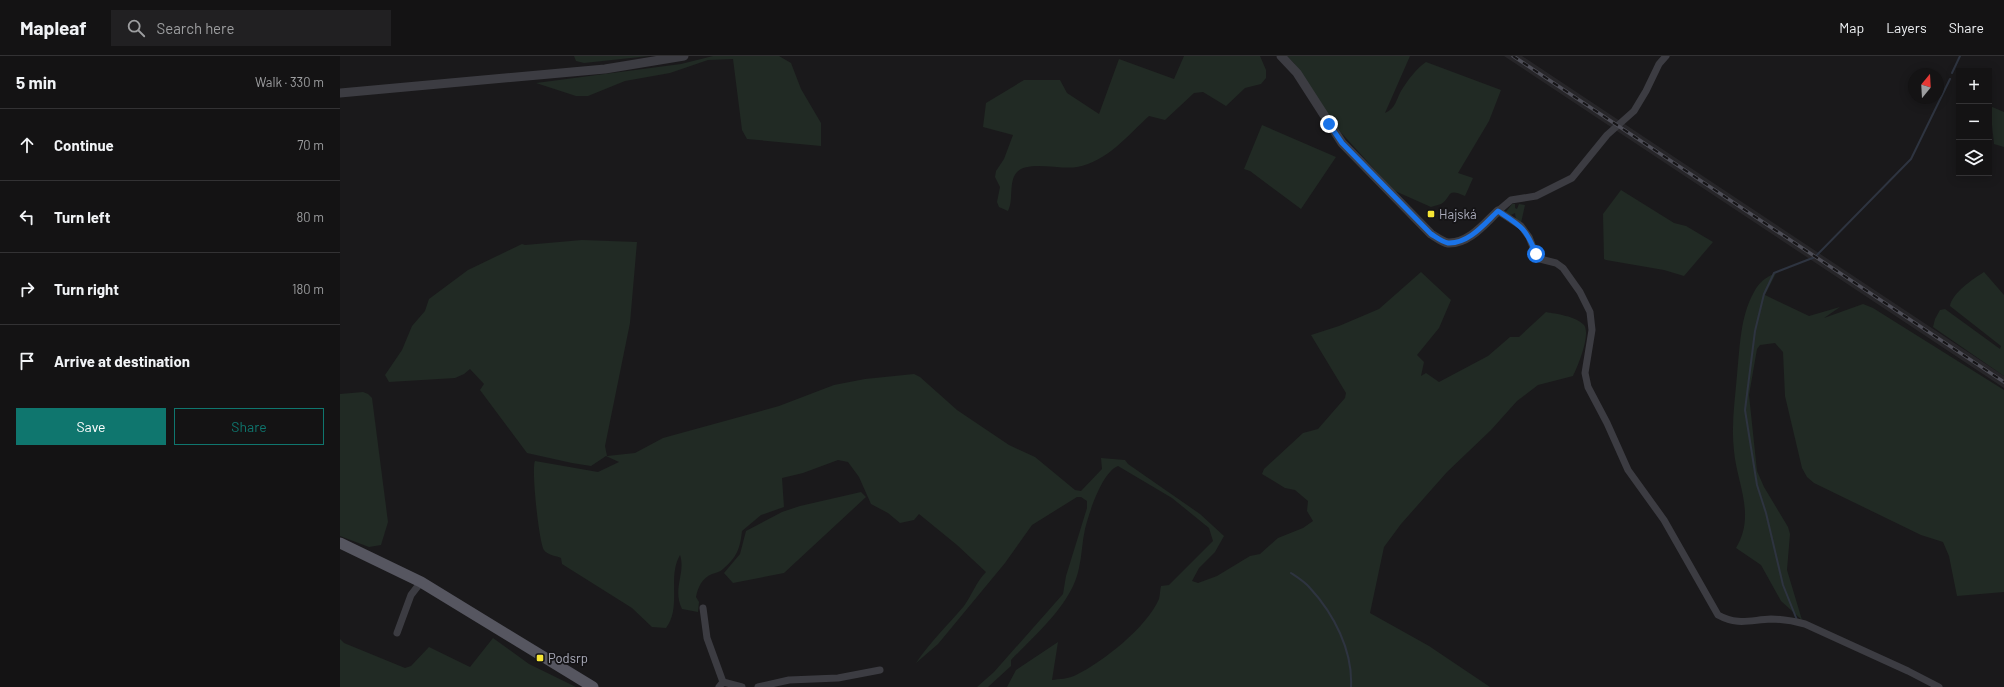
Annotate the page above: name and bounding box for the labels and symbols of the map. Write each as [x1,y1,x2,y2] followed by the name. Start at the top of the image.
[1908,68,1944,104] north arrow
[1320,115,1338,133] route end
[1439,206,1477,222] place label: Hajská
[1426,209,1436,219] marker: Hajská
[1527,245,1545,263] route start
[548,650,588,666] place label: Podsrp
[535,653,545,663] marker: Podsrp

